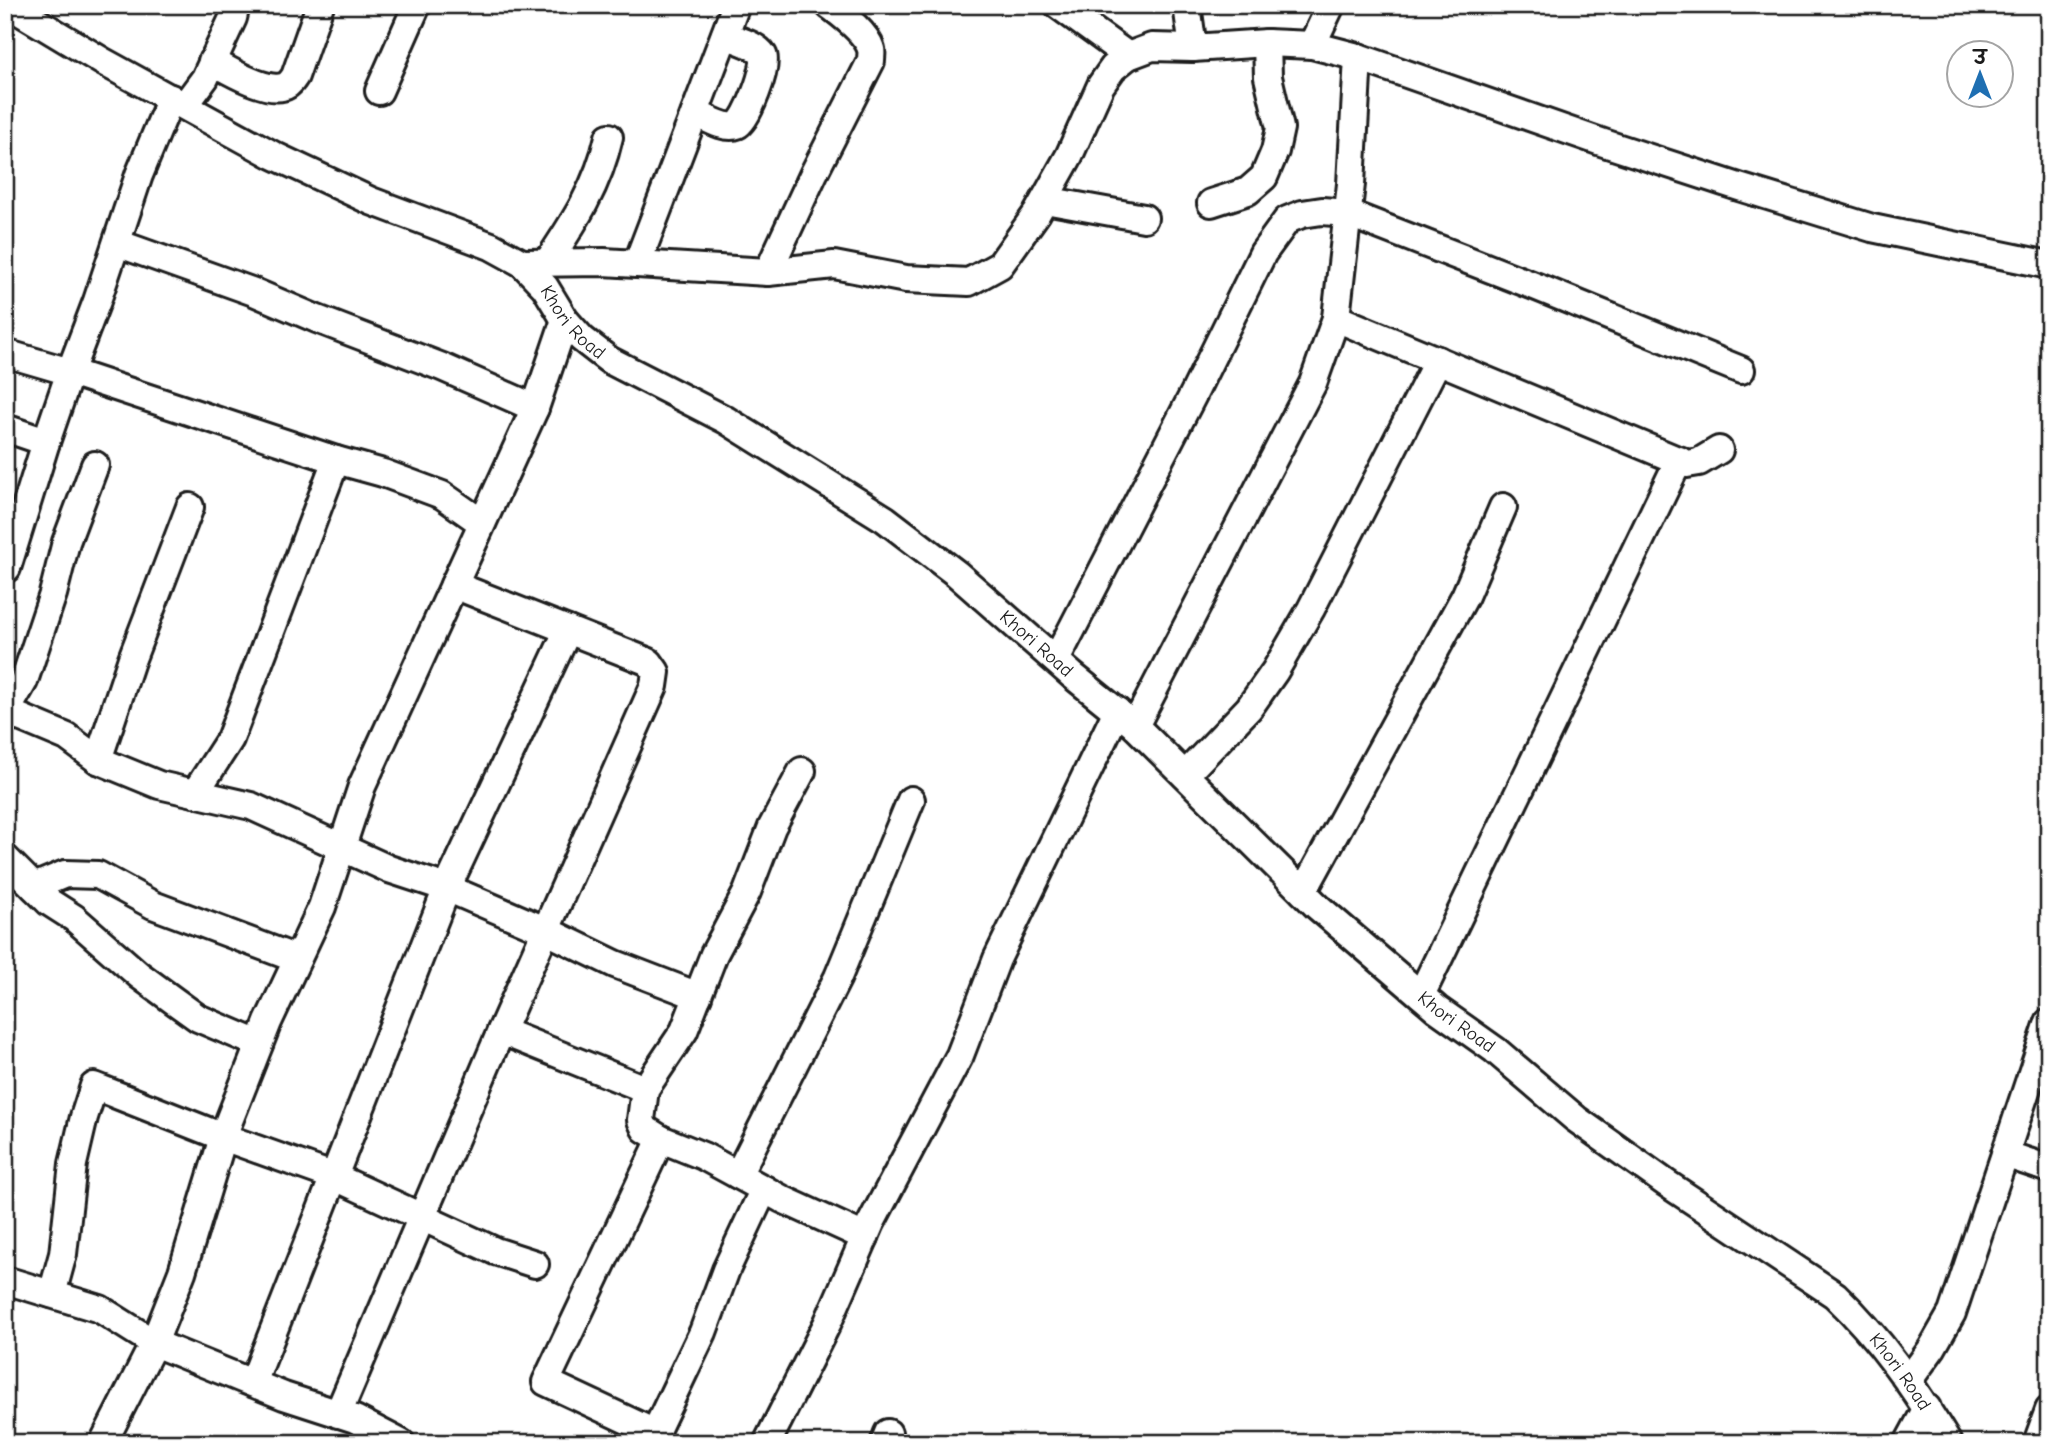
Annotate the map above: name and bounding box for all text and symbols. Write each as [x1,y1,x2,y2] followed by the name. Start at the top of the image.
[1946,38,2016,108] north arrow
[1972,47,1989,69] text: उ
[536,281,610,364] street label: Khori Road
[995,606,1077,682] street label: Khori Road
[1413,987,1499,1058] street label: Khori Road
[1865,1329,1935,1414] street label: Khori Road

